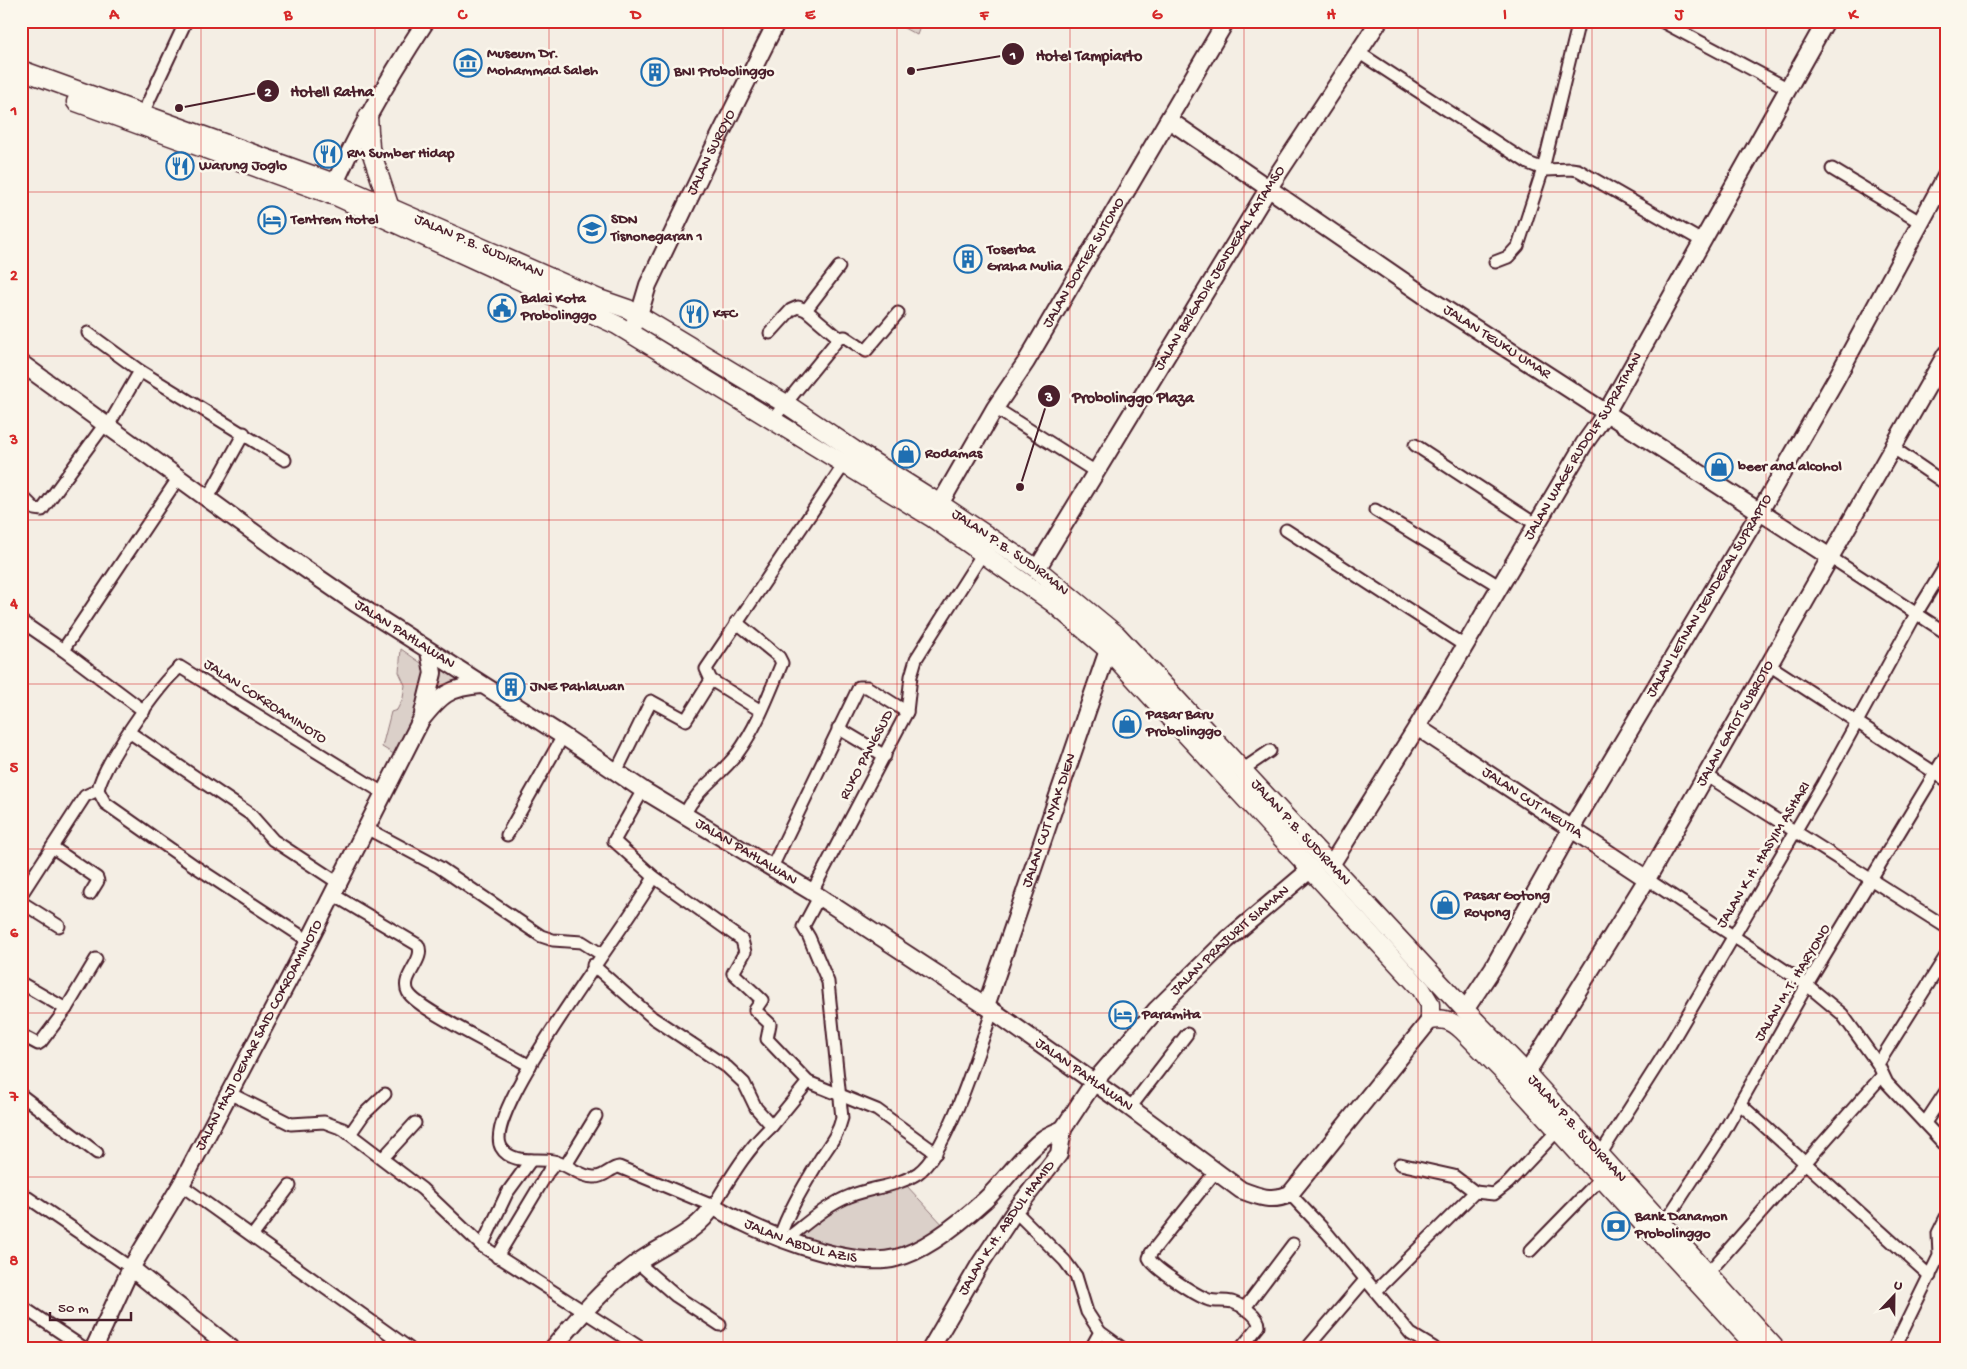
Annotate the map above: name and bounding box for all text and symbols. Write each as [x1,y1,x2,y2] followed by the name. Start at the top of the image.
[108,7,120,26] text: A
[283,7,293,26] text: B
[457,7,468,26] text: C
[629,7,642,26] text: D
[805,7,816,26] text: E
[979,7,990,26] text: F
[1152,7,1163,26] text: G
[1326,7,1336,26] text: H
[1503,7,1507,26] text: I
[1674,7,1685,26] text: J
[1848,7,1860,26] text: K
[1001,38,1152,69] callout: Hotel Tampiarto
[487,45,598,80] place label: Museum Dr. Mohammad Saleh
[1009,47,1016,65] text: 1
[453,48,483,78] museum icon: Museum Dr. Mohammad Saleh
[1036,48,1143,67] text: Hotel Tampiarto
[640,57,670,87] building icon: BNI Probolinggo
[673,63,774,81] place label: BNI Probolinggo
[256,75,384,106] callout: Hotell Ratna
[264,84,272,102] text: 2
[290,84,375,103] text: Hotell Ratna
[10,103,17,122] text: 1
[683,107,740,198] street label: JALAN SUROYO
[313,139,343,169] restaurant icon: RM Sumber Hidap
[346,145,455,163] place label: RM Sumber Hidap
[165,151,195,181] restaurant icon: Warung Joglo
[198,157,287,175] place label: Warung Joglo
[1151,163,1290,374] street label: JALAN BRIGADIR JENDERAL KATAMSO
[1039,194,1129,331] street label: JALAN DOKTER SUTOMO
[257,205,287,235] hotel icon: Tentrem Hotel
[411,210,547,283] street label: JALAN P.B. SUDIRMAN
[290,211,379,229] place label: Tentrem Hotel
[610,211,703,246] place label: SDN Tisnonegaran 1
[577,214,607,244] school or university icon: SDN Tisnonegaran 1
[986,241,1063,276] place label: Toserba Graha Mulia
[953,244,983,274] building icon: Toserba Graha Mulia
[10,268,18,287] text: 2
[520,290,597,325] place label: Balai Kota Probolinggo
[487,293,517,323] public building icon: Balai Kota Probolinggo
[679,299,709,329] restaurant icon: KFC
[1439,301,1555,384] street label: JALAN TEUKU UMAR
[712,305,739,323] place label: KFC
[1520,349,1647,544] street label: JALAN WAGE RUDOLF SUPRATMAN
[1037,381,1203,412] callout: Probolinggo Plaza
[1044,389,1053,407] text: 3
[1071,390,1195,409] text: Probolinggo Plaza
[9,432,18,451] text: 3
[891,439,921,469] shop icon: Rodamas
[924,445,984,463] place label: Rodamas
[1704,452,1734,482] shop icon: beer and alcohol
[1737,458,1842,476] place label: beer and alcohol
[1642,491,1777,701] street label: JALAN LETNAN JENDERAL SUPRAPTO
[948,505,1072,600] street label: JALAN P.B. SUDIRMAN
[9,596,18,615] text: 4
[351,596,458,674] street label: JALAN PAHLAWAN
[200,655,330,749] street label: JALAN COKROAMINOTO
[1693,657,1778,790] street label: JALAN GATOT SUBROTO
[496,672,526,702] building icon: JNE Pahlawan
[529,678,625,696] place label: JNE Pahlawan
[1145,706,1222,741] place label: Pasar Baru Probolinggo
[836,707,898,803] street label: RUKO PANGSUD
[1112,709,1142,739] shop icon: Pasar Baru Probolinggo
[1018,751,1081,890] street label: JALAN CUT NYAK DIEN
[10,760,19,779] text: 5
[1478,763,1587,844] street label: JALAN CUT MEUTIA
[1246,776,1355,890] street label: JALAN P.B. SUDIRMAN
[1713,778,1815,932] street label: JALAN K.H. HASYIM ASHARI
[692,814,800,890] street label: JALAN PAHLAWAN
[1167,882,1294,1000] street label: JALAN PRAJURIT SIAMAN
[1463,887,1551,922] place label: Pasar Gotong Royong
[1430,890,1460,920] shop icon: Pasar Gotong Royong
[192,917,327,1154] street label: JALAN HAJI OEMAR SAID COKROAMINOTO
[1751,921,1835,1045] street label: JALAN M.T. HARYONO
[10,925,19,944] text: 6
[1108,1000,1138,1030] hotel icon: Paramita
[1141,1006,1201,1024] place label: Paramita
[1031,1034,1137,1116] street label: JALAN PAHLAWAN
[1523,1071,1630,1187] street label: JALAN P.B. SUDIRMAN
[9,1089,19,1108] text: 7
[955,1157,1060,1299] street label: JALAN K.H. ABDUL HAMID
[1634,1208,1728,1243] place label: Bank Danamon Probolinggo
[1601,1211,1631,1241] bank icon: Bank Danamon Probolinggo
[741,1215,858,1268] street label: JALAN ABDUL AZIS
[10,1253,19,1272] text: 8
[1870,1272,1920,1322] north arrow
[1891,1277,1905,1296] text: U
[50,1289,131,1321] scale bar
[58,1300,89,1318] text: 50 m

